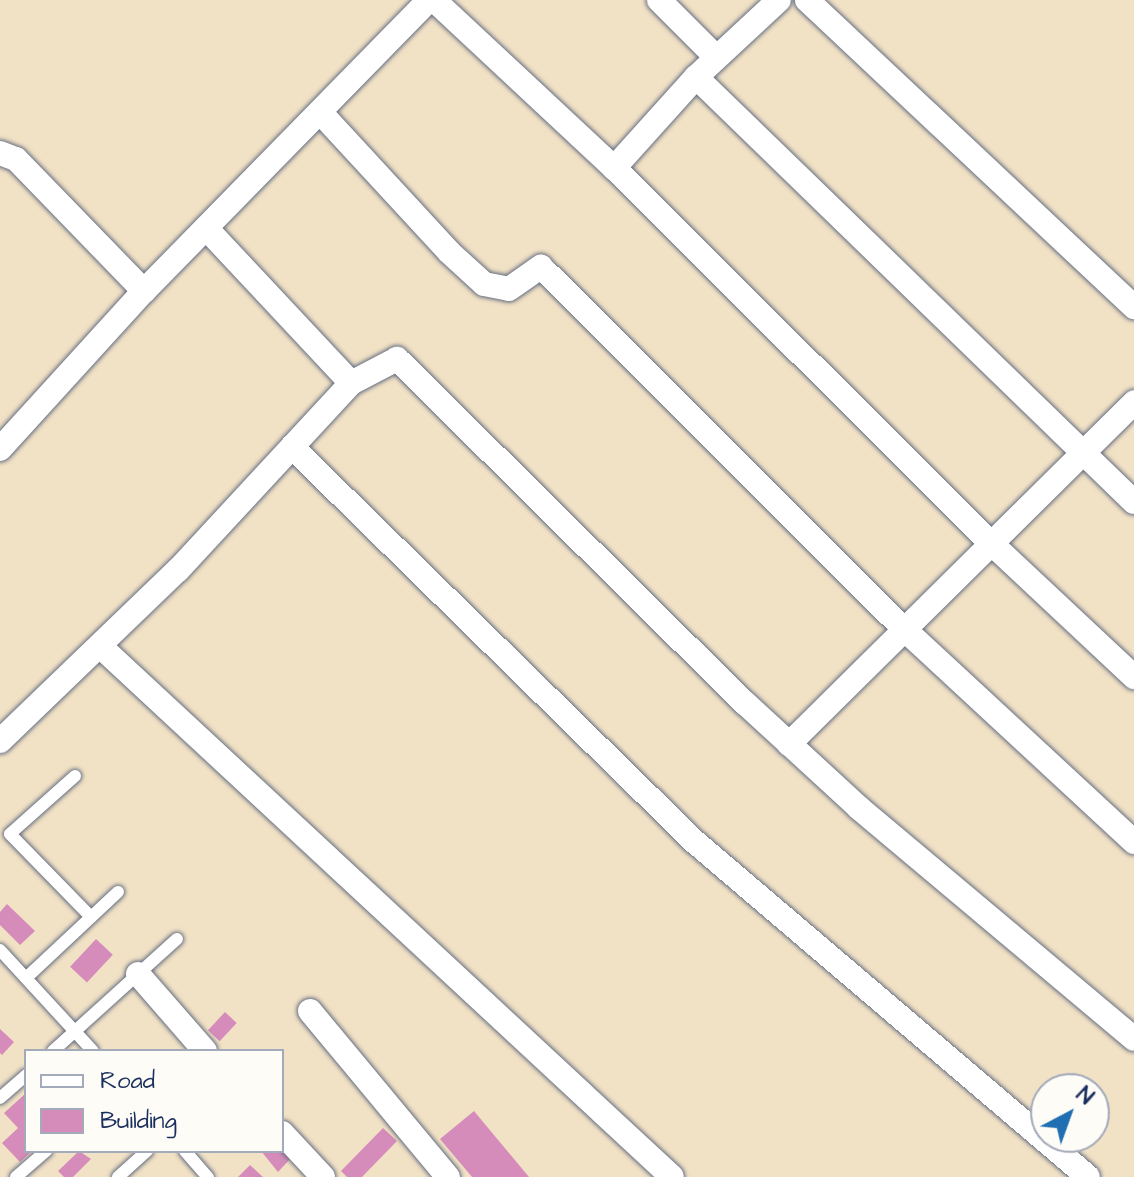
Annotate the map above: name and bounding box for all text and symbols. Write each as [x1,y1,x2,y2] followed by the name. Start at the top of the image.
[24,1049,284,1153] legend
[100,1064,155,1098] text: Road
[1030,1073,1110,1153] north arrow
[1069,1080,1100,1112] text: N
[100,1104,177,1138] text: Building

